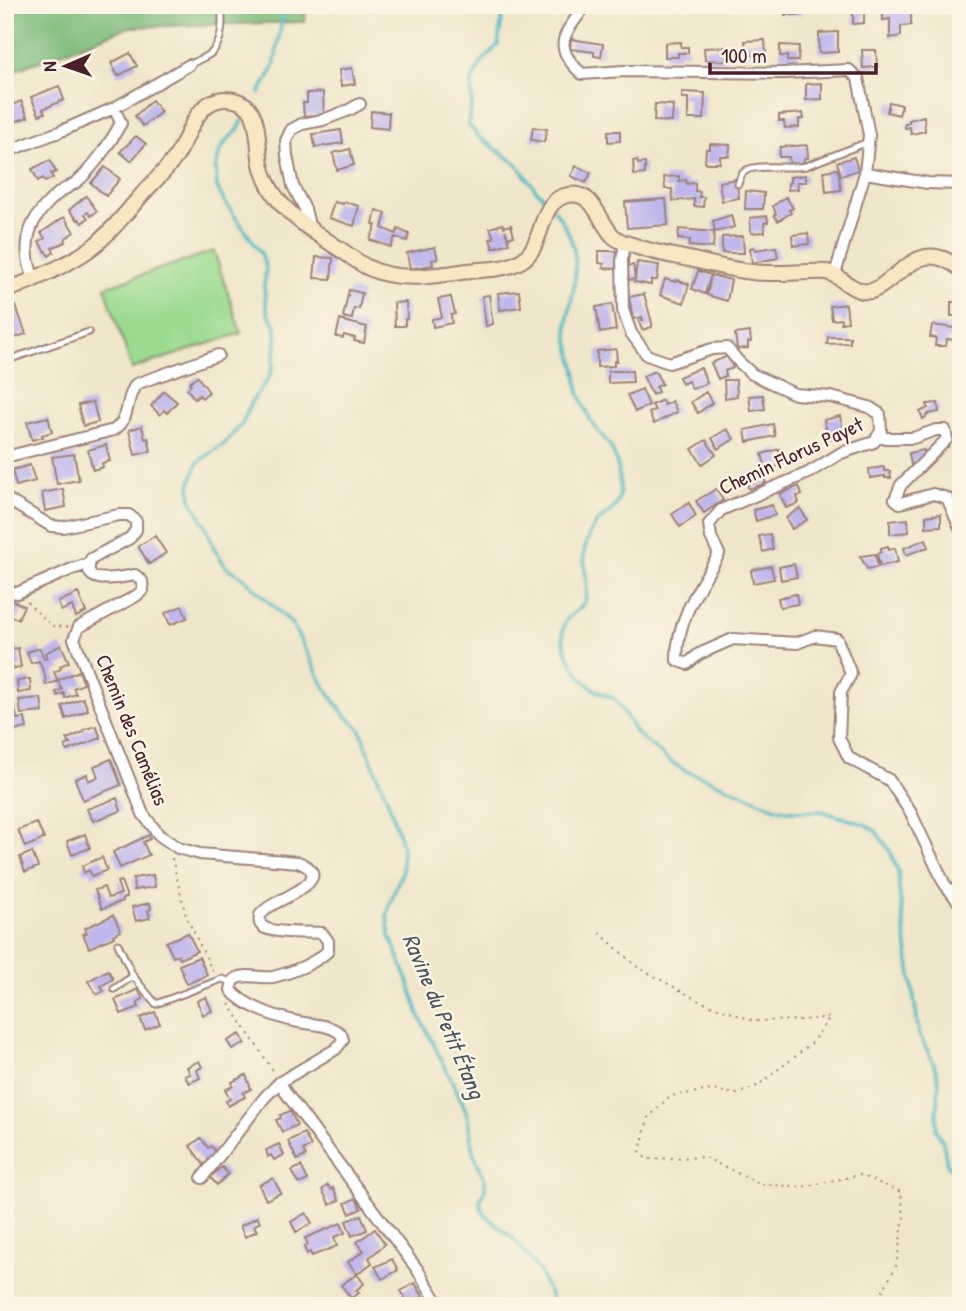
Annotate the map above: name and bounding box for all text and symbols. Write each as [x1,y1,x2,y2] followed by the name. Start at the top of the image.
[32,32,102,102] north arrow
[710,32,877,76] scale bar
[721,41,767,70] text: 100 m
[36,61,62,72] text: N
[714,409,868,502] street label: Chemin Florus Payet
[89,650,176,810] street label: Chemin des Camélias
[395,929,494,1105] water label: Ravine du Petit Étang

